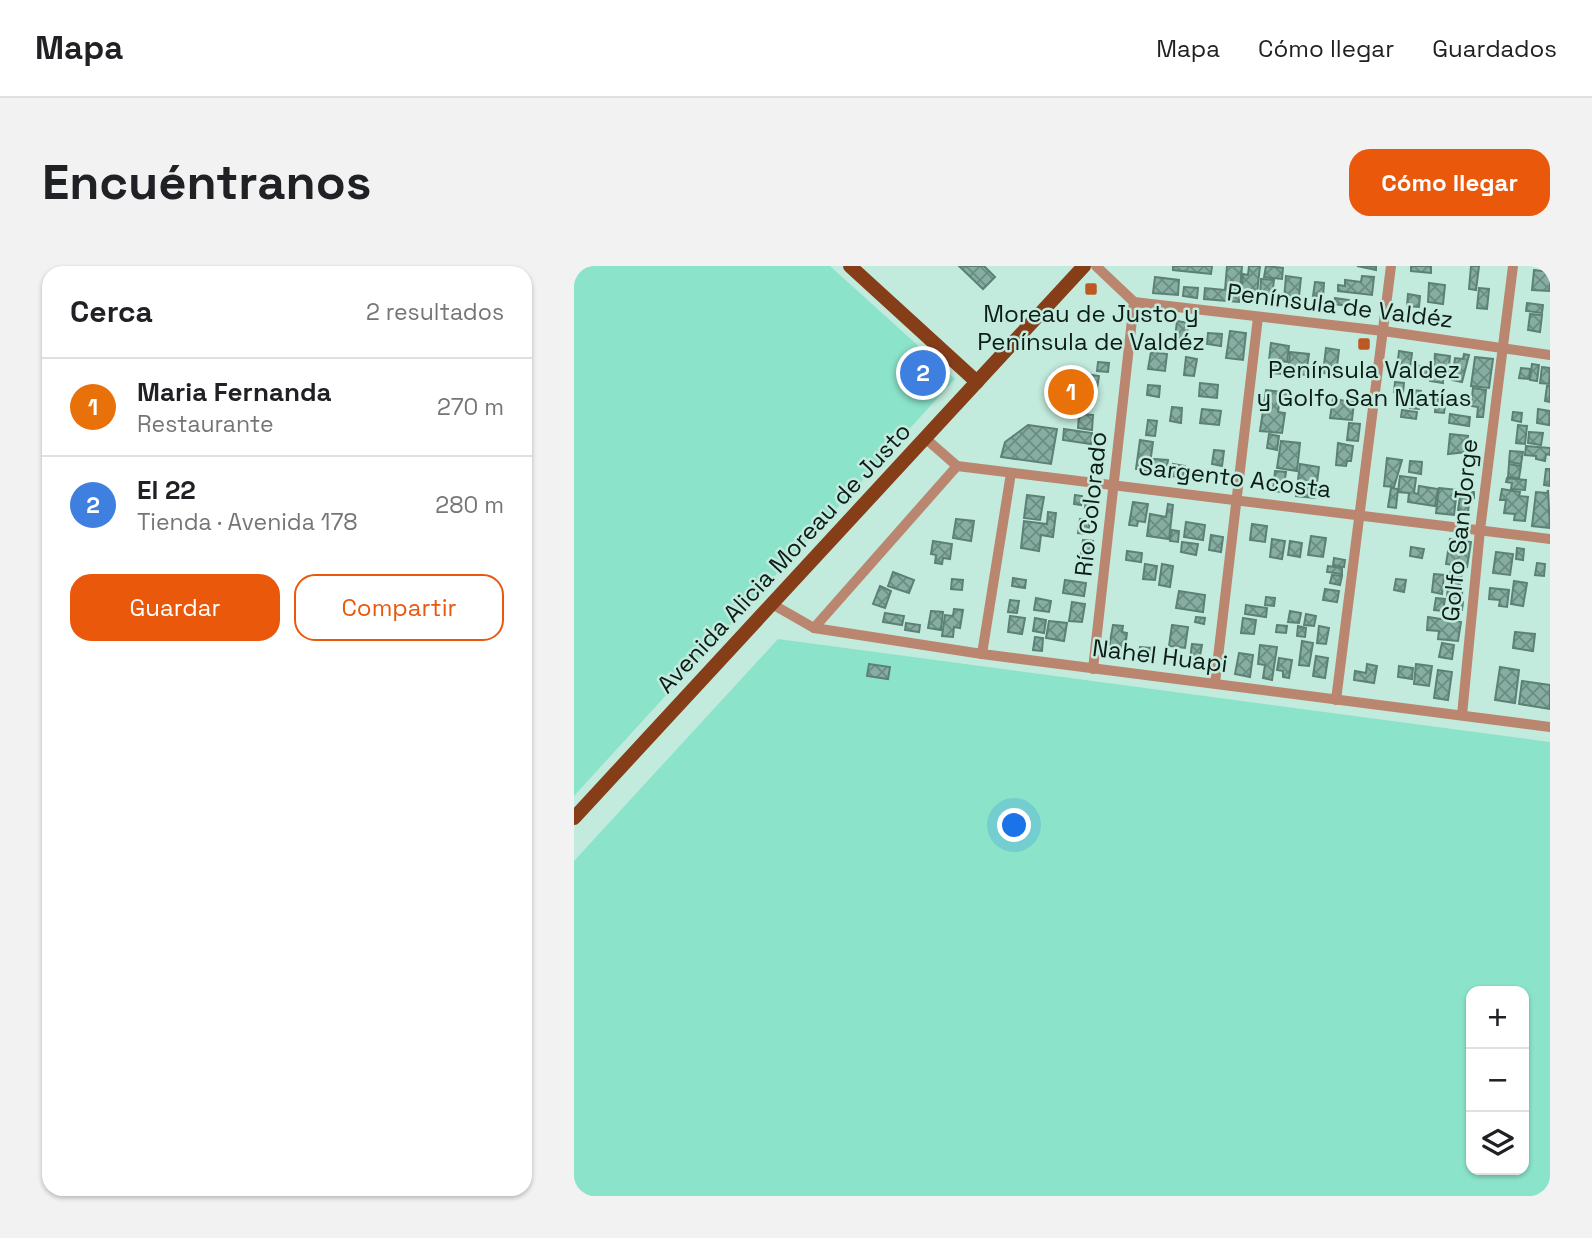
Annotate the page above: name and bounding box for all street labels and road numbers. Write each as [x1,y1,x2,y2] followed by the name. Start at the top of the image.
[1225,276,1455,335] street label: Península de Valdéz
[650,416,917,699] street label: Avenida Alicia Moreau de Justo
[1067,430,1114,578] street label: Río Colorado
[1434,437,1485,623] street label: Golfo San Jorge
[1137,450,1333,505] street label: Sargento Acosta
[1091,632,1230,679] street label: Nahel Huapi

